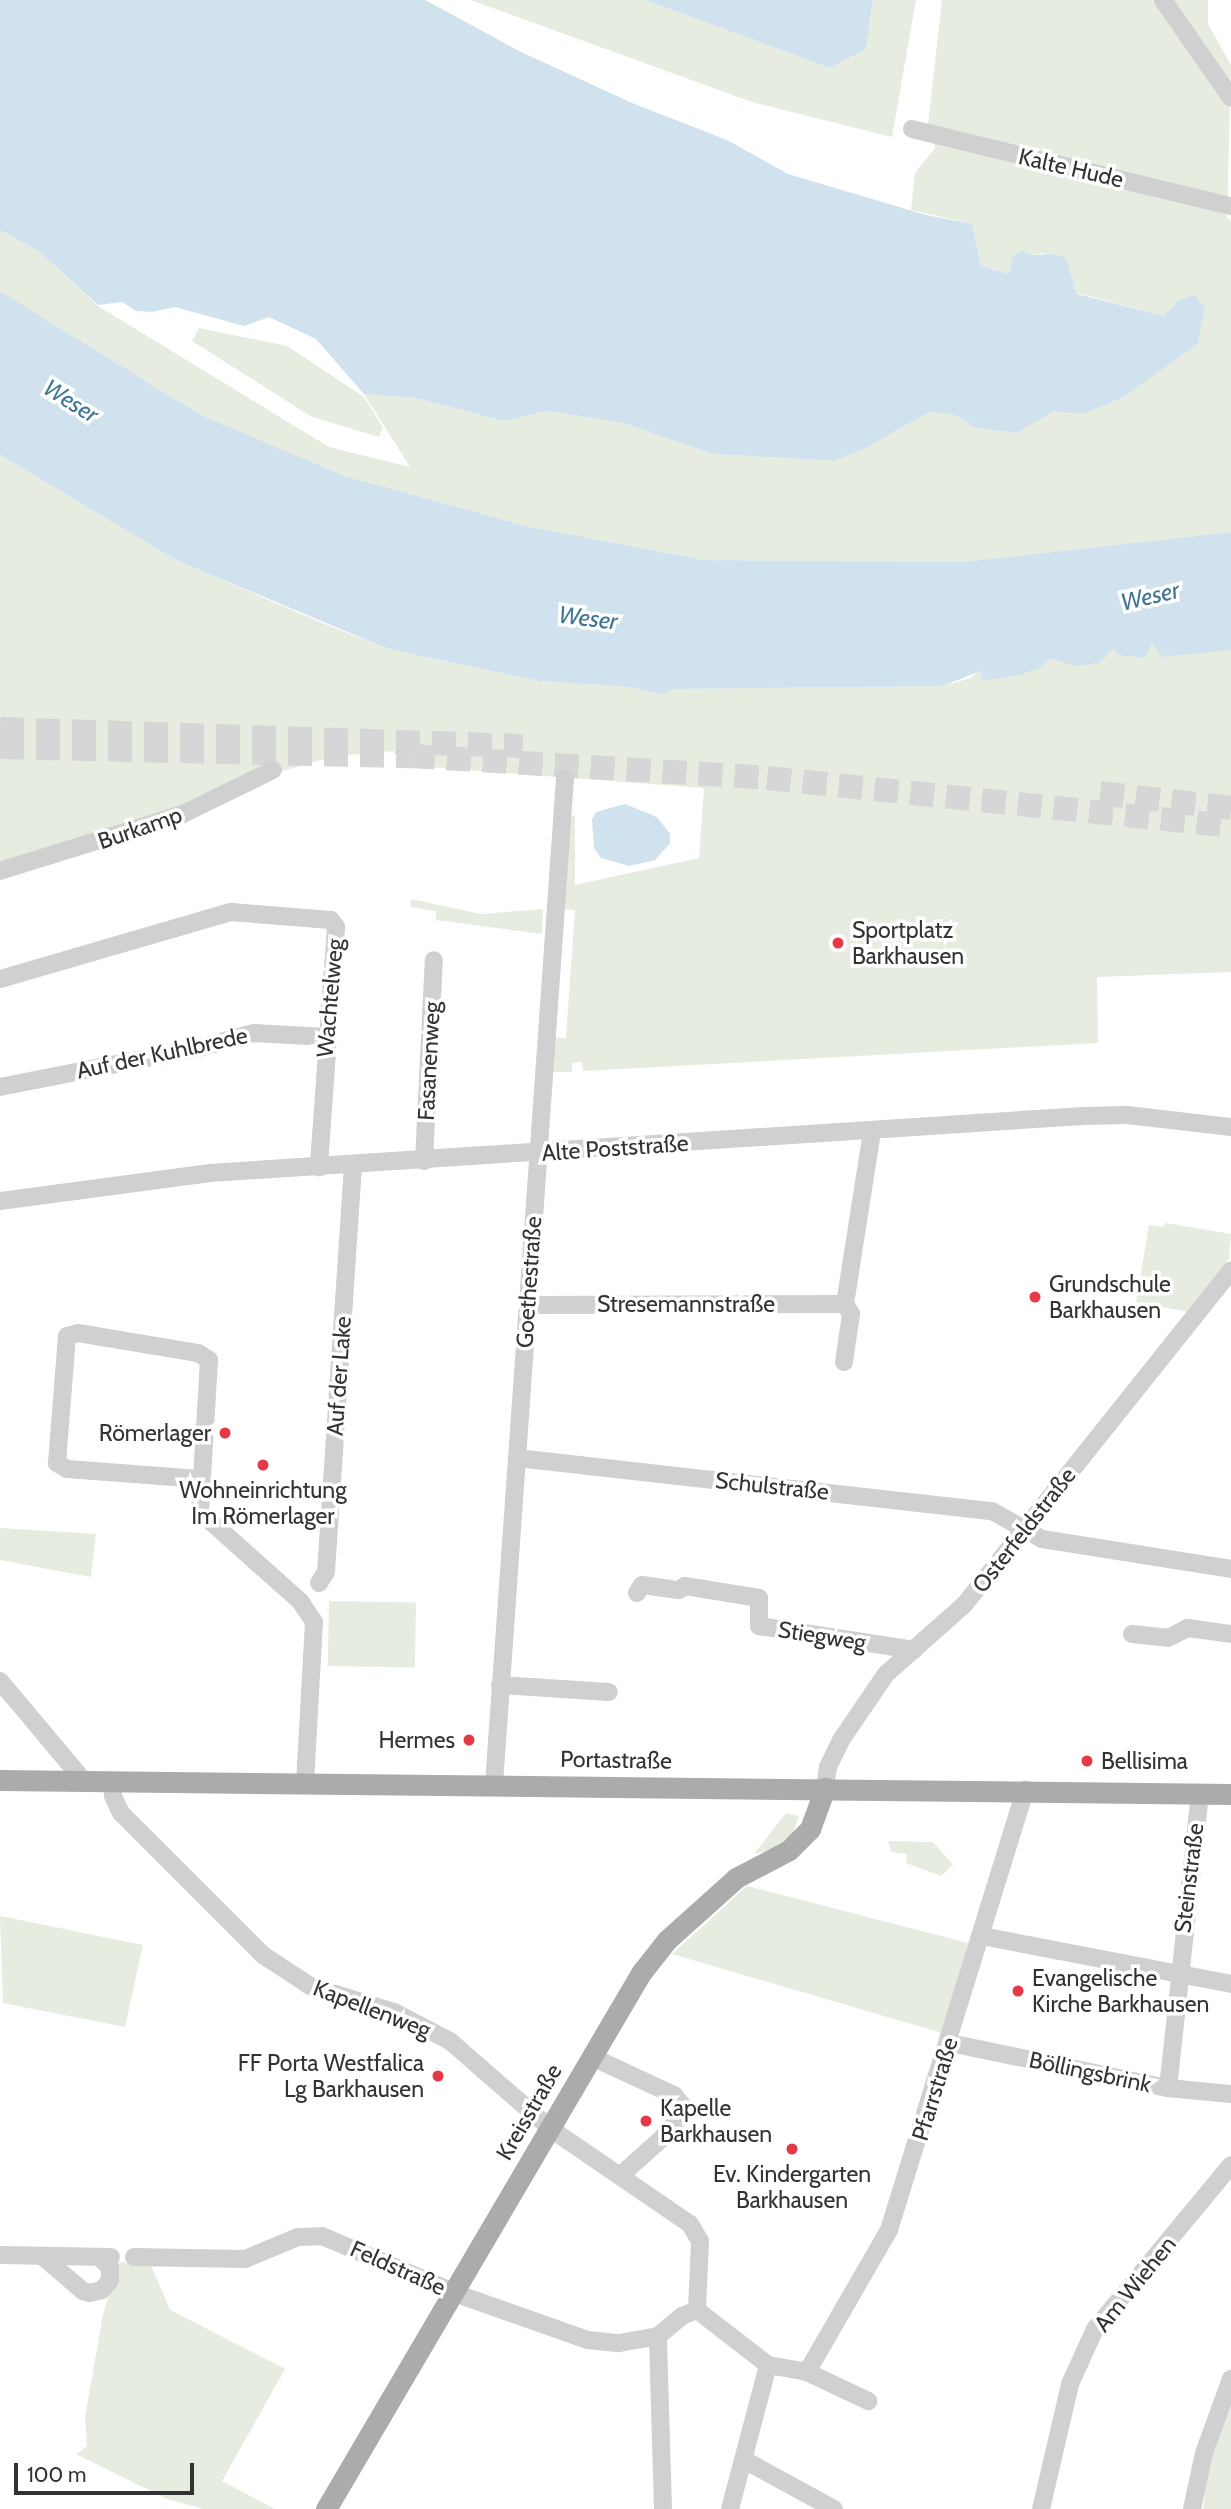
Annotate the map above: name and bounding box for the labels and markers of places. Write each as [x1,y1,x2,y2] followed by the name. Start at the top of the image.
[852,916,964,970] place label: Sportplatz Barkhausen
[830,935,846,951] marker: Sportplatz Barkhausen
[1049,1270,1171,1324] place label: Grundschule Barkhausen
[1027,1289,1043,1305] marker: Grundschule Barkhausen
[99,1419,211,1447] place label: Römerlager
[217,1425,233,1441] marker: Römerlager
[255,1457,271,1473] marker: Wohneinrichtung Im Römerlager
[179,1476,347,1530] place label: Wohneinrichtung Im Römerlager
[379,1726,455,1754] place label: Hermes
[461,1732,477,1748] marker: Hermes
[1101,1747,1188,1775] place label: Bellisima
[1079,1753,1095,1769] marker: Bellisima
[1032,1964,1209,2018] place label: Evangelische Kirche Barkhausen
[1010,1983,1026,1999] marker: Evangelische Kirche Barkhausen
[238,2049,424,2103] place label: FF Porta Westfalica Lg Barkhausen
[430,2068,446,2084] marker: FF Porta Westfalica Lg Barkhausen
[660,2094,772,2148] place label: Kapelle Barkhausen
[638,2113,654,2129] marker: Kapelle Barkhausen
[784,2141,800,2157] marker: Ev. Kindergarten Barkhausen
[713,2160,871,2214] place label: Ev. Kindergarten Barkhausen

